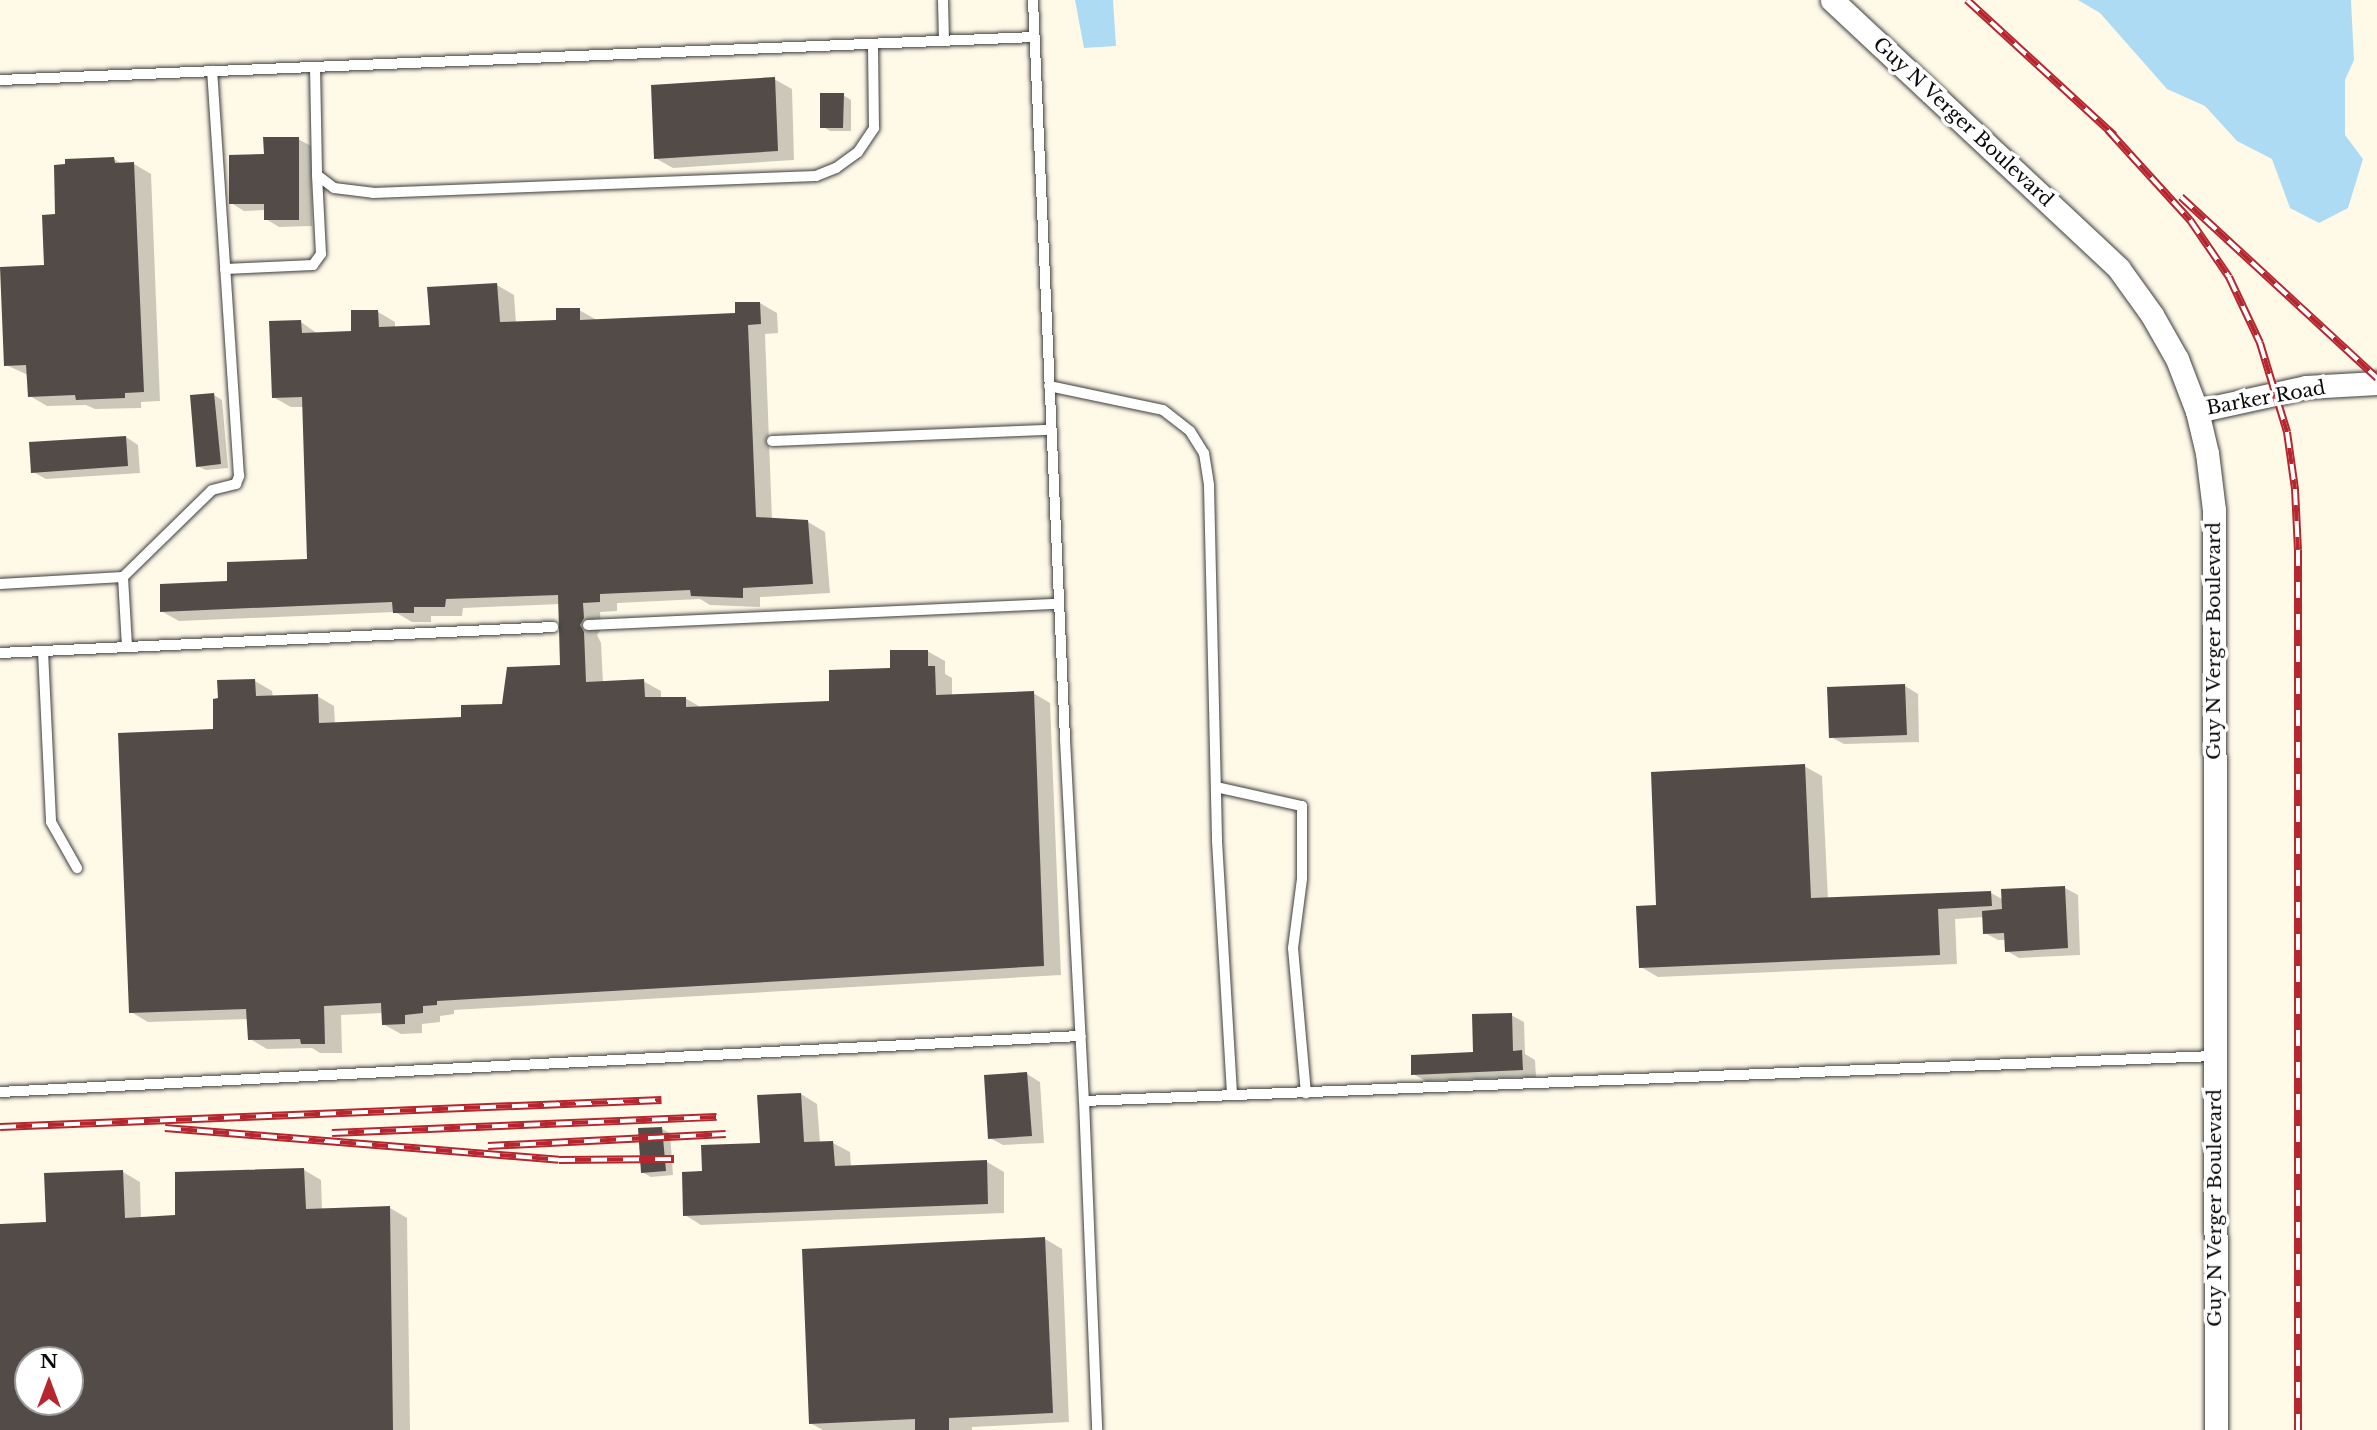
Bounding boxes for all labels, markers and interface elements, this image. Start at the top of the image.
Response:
street label: Guy N Verger Boulevard [1868,32,2058,212]
street label: Barker Road [2204,376,2328,420]
street label: Guy N Verger Boulevard [2203,521,2225,761]
street label: Guy N Verger Boulevard [2204,1088,2226,1328]
north arrow [14,1346,84,1416]
text: N [40,1350,58,1373]

